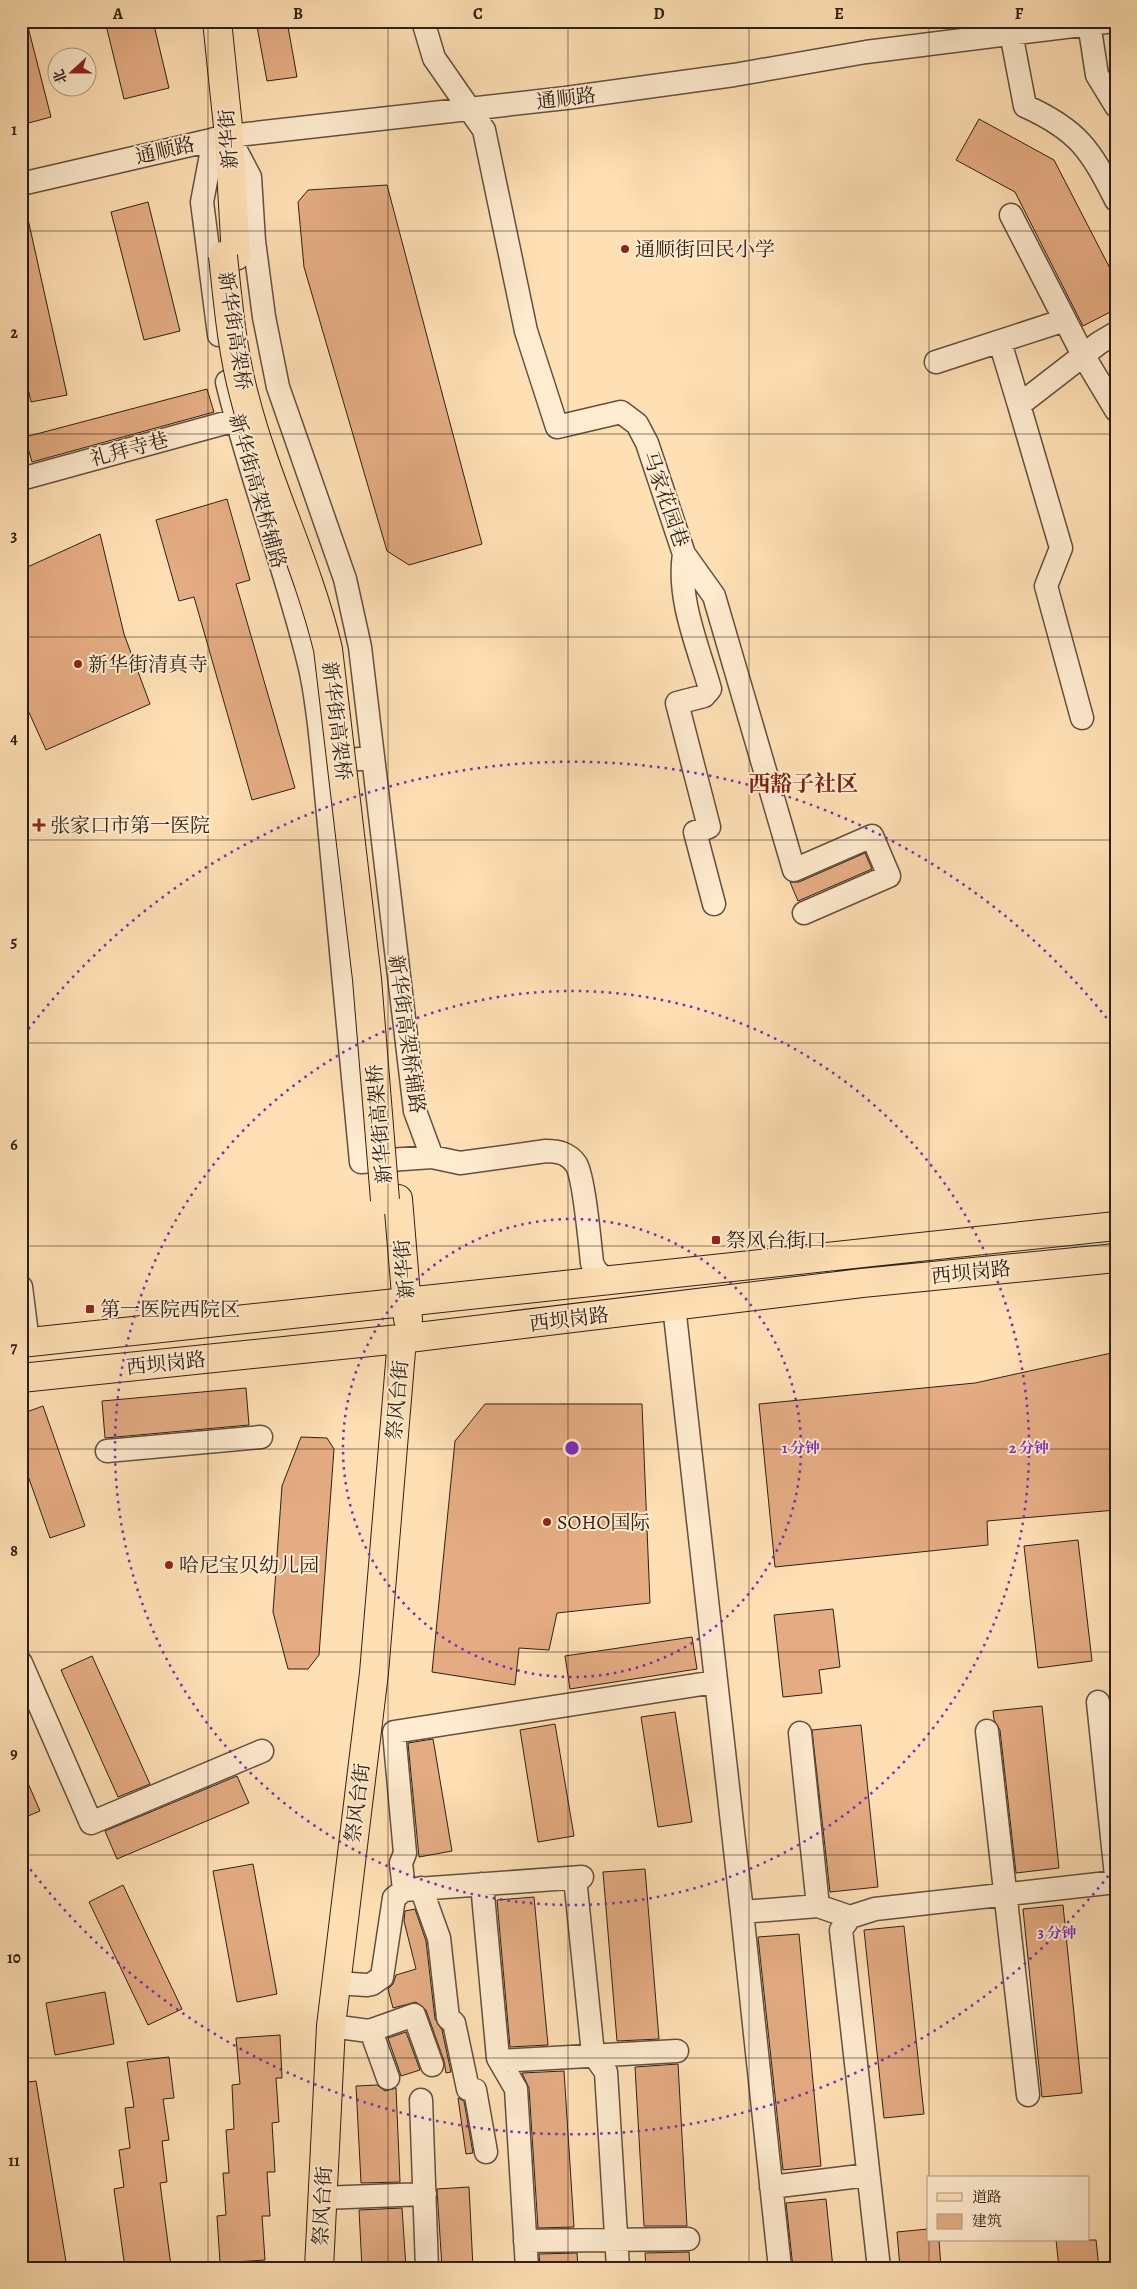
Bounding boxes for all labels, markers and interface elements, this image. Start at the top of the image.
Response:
text: A [112,3,124,25]
text: B [293,3,303,25]
text: C [473,3,483,25]
text: D [653,3,665,25]
text: E [834,3,844,25]
text: F [1015,3,1024,25]
north arrow [48,48,98,98]
text: 北 [49,67,72,86]
street label: 通顺路 [535,81,597,116]
street label: 新华街 [213,108,244,170]
text: 1 [11,119,17,141]
street label: 通顺路 [133,131,197,170]
place label: 通顺街回民小学 [635,236,775,263]
marker: 通顺街回民小学 [619,243,631,255]
street label: 新华街高架桥 [212,270,257,392]
text: 2 [10,322,18,344]
street label: 新华街高架桥辅路 [222,411,293,572]
street label: 礼拜寺巷 [87,426,171,473]
street label: 马家花园巷 [636,447,695,551]
text: 3 [11,525,18,547]
place label: 新华街清真寺 [88,651,208,678]
marker: 新华街清真寺 [72,658,84,670]
street label: 新华街高架桥 [316,660,357,782]
text: 4 [10,728,18,750]
district label: 西豁子社区 [748,769,858,799]
place label: 张家口市第一医院 [50,812,210,839]
marker: 张家口市第一医院 [32,818,46,832]
text: 5 [11,931,18,953]
street label: 新华街高架桥辅路 [382,953,431,1115]
street label: 新华街高架桥 [361,1063,398,1185]
text: 6 [10,1134,18,1156]
place label: 祭风台街口 [726,1227,826,1254]
marker: 祭风台街口 [710,1234,722,1246]
street label: 新华街 [388,1238,421,1300]
street label: 西坝岗路 [930,1255,1012,1290]
place label: 第一医院西院区 [100,1296,240,1323]
street label: 西坝岗路 [528,1301,610,1338]
marker: 第一医院西院区 [84,1303,96,1315]
text: 7 [11,1337,18,1359]
street label: 西坝岗路 [125,1346,207,1381]
street label: 祭风台街 [381,1359,414,1441]
text: 1 分钟 [782,1438,820,1458]
text: 2 分钟 [1009,1438,1049,1458]
centre of rings [563,1439,581,1457]
place label: SOHO国际 [557,1509,650,1536]
marker: SOHO国际 [541,1516,553,1528]
text: 8 [10,1540,18,1562]
place label: 哈尼宝贝幼儿园 [179,1552,319,1579]
marker: 哈尼宝贝幼儿园 [163,1559,175,1571]
text: 9 [10,1743,18,1765]
street label: 祭风台街 [339,1762,376,1844]
text: 3 分钟 [1037,1923,1077,1943]
text: 10 [7,1947,21,1969]
text: 11 [8,2150,20,2172]
street label: 祭风台街 [307,2165,338,2247]
legend [927,2176,1090,2242]
text: 道路 [972,2187,1002,2207]
text: 建筑 [972,2211,1002,2231]

